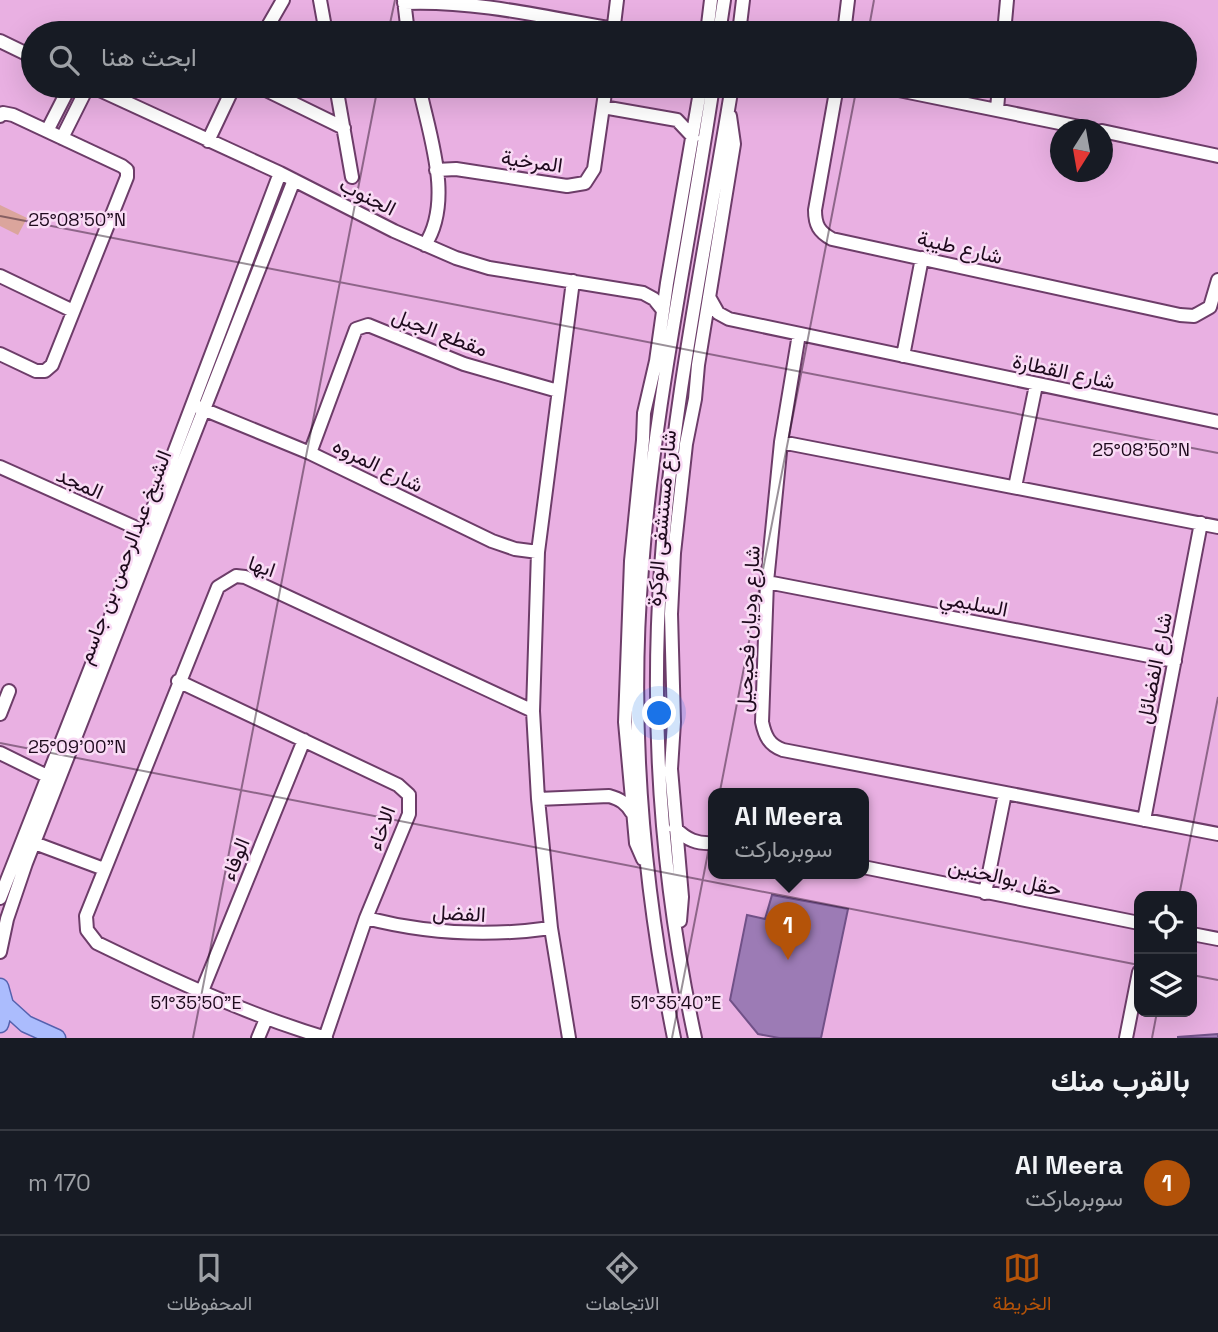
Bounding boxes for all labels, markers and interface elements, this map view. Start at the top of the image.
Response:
search box [21,21,1197,98]
text: ابحث هنا [101,40,197,74]
icon: search [45,41,83,79]
north arrow [1050,119,1113,182]
street label: المرخية [499,143,565,179]
street label: الجنوب [335,170,401,222]
text: 25°08'50"N [28,208,126,231]
street label: شارع طيبة [914,224,1005,271]
street label: مقطع الجبل [388,301,492,364]
street label: شارع القطارة [1010,347,1118,396]
street label: شارع مستشفى الوكرة [640,429,683,607]
street label: شارع المروه [328,431,428,499]
text: 25°08'50"N [1092,438,1190,461]
street label: الشيخ عبدالرحمن بن جاسم [71,446,178,668]
street label: المجد [52,461,108,505]
street label: شارع وديان فحيحيل [730,545,767,713]
street label: ابها [245,549,279,583]
street label: السليمي [937,583,1010,627]
street label: شارع الفضائل [1130,610,1179,726]
your location [642,696,676,730]
text: 25°09'00"N [28,735,126,758]
popup [708,788,869,879]
text: Al Meera [735,799,842,833]
street label: الاخاء [361,802,401,854]
street label: الوفاء [214,834,256,884]
text: سوبرماركت [735,834,832,864]
street label: حقل بوالحنين [946,852,1064,902]
map controls [1134,891,1197,1017]
button: locate [1134,891,1197,954]
street label: الفضل [432,898,486,928]
pin: 1 [765,902,811,960]
button: layers [1134,954,1197,1017]
text: 51°35'50"E [150,991,242,1014]
text: 51°35'40"E [631,991,721,1014]
text: بالقرب منك [1051,1061,1190,1100]
text: Al Meera [1015,1148,1123,1182]
text: 170 m [28,1168,91,1198]
text: 1 [1162,1168,1172,1198]
text: سوبرماركت [1025,1183,1123,1213]
tab: المحفوظات [167,1249,252,1320]
tab: الاتجاهات [586,1249,659,1320]
tab: الخريطة [993,1249,1051,1320]

